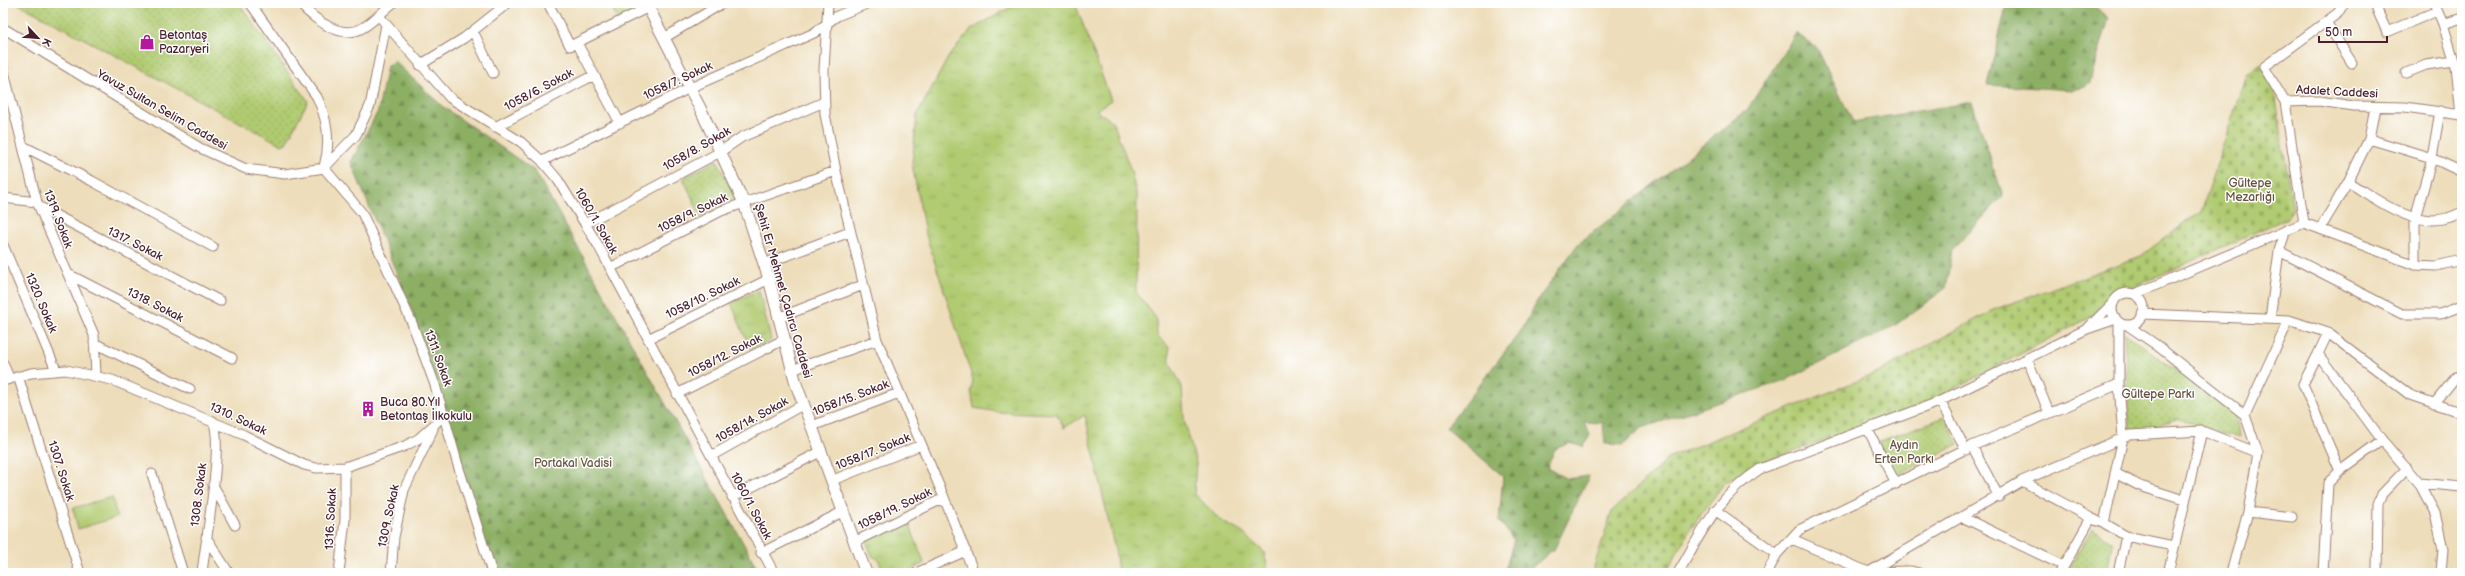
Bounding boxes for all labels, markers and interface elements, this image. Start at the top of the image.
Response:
north arrow [18,18,58,58]
scale bar [2319,18,2387,44]
text: 50 m [2325,25,2352,40]
place label: Betontaş Pazaryeri [159,28,209,57]
shop icon: Betontaş Pazaryeri [138,33,156,51]
text: K [39,36,54,49]
street label: 1058/7. Sokak [641,58,715,104]
street label: 1058/6. Sokak [502,65,576,114]
street label: Yavuz Sultan Selim Caddesi [93,66,230,154]
street label: Adalet Caddesi [2295,82,2379,102]
street label: 1058/8. Sokak [660,124,734,174]
park label: Gültepe Mezarlığı [2225,176,2275,205]
street label: 1060/1. Sokak [571,185,621,257]
street label: 1319. Sokak [40,188,76,250]
street label: 1058/9. Sokak [656,190,730,236]
street label: Şehit Er Mehmet Çadırcı Caddesi [751,202,815,380]
street label: 1317. Sokak [105,224,165,264]
street label: 1320. Sokak [22,271,60,335]
street label: 1058/10. Sokak [664,274,743,322]
street label: 1318. Sokak [124,284,186,326]
street label: 1311. Sokak [421,328,455,388]
street label: 1058/12. Sokak [686,331,764,381]
street label: 1058/15. Sokak [811,377,891,419]
park label: Gültepe Parkı [2121,387,2195,402]
street label: 1058/14. Sokak [713,394,791,446]
place label: Buca 80.Yıl Betontaş İlkokulu [380,395,472,424]
street label: 1310. Sokak [207,399,269,439]
building icon: Buca 80.Yıl Betontaş İlkokulu [359,400,377,418]
street label: 1058/17. Sokak [833,430,913,474]
park label: Aydın Erten Parkı [1874,438,1934,467]
street label: 1307. Sokak [44,439,78,503]
park label: Portakal Vadisi [534,456,612,471]
street label: 1308. Sokak [188,462,210,528]
street label: 1060/1. Sokak [727,470,775,542]
street label: 1309. Sokak [375,483,403,549]
street label: 1058/19. Sokak [856,485,934,533]
street label: 1316. Sokak [322,488,340,550]

